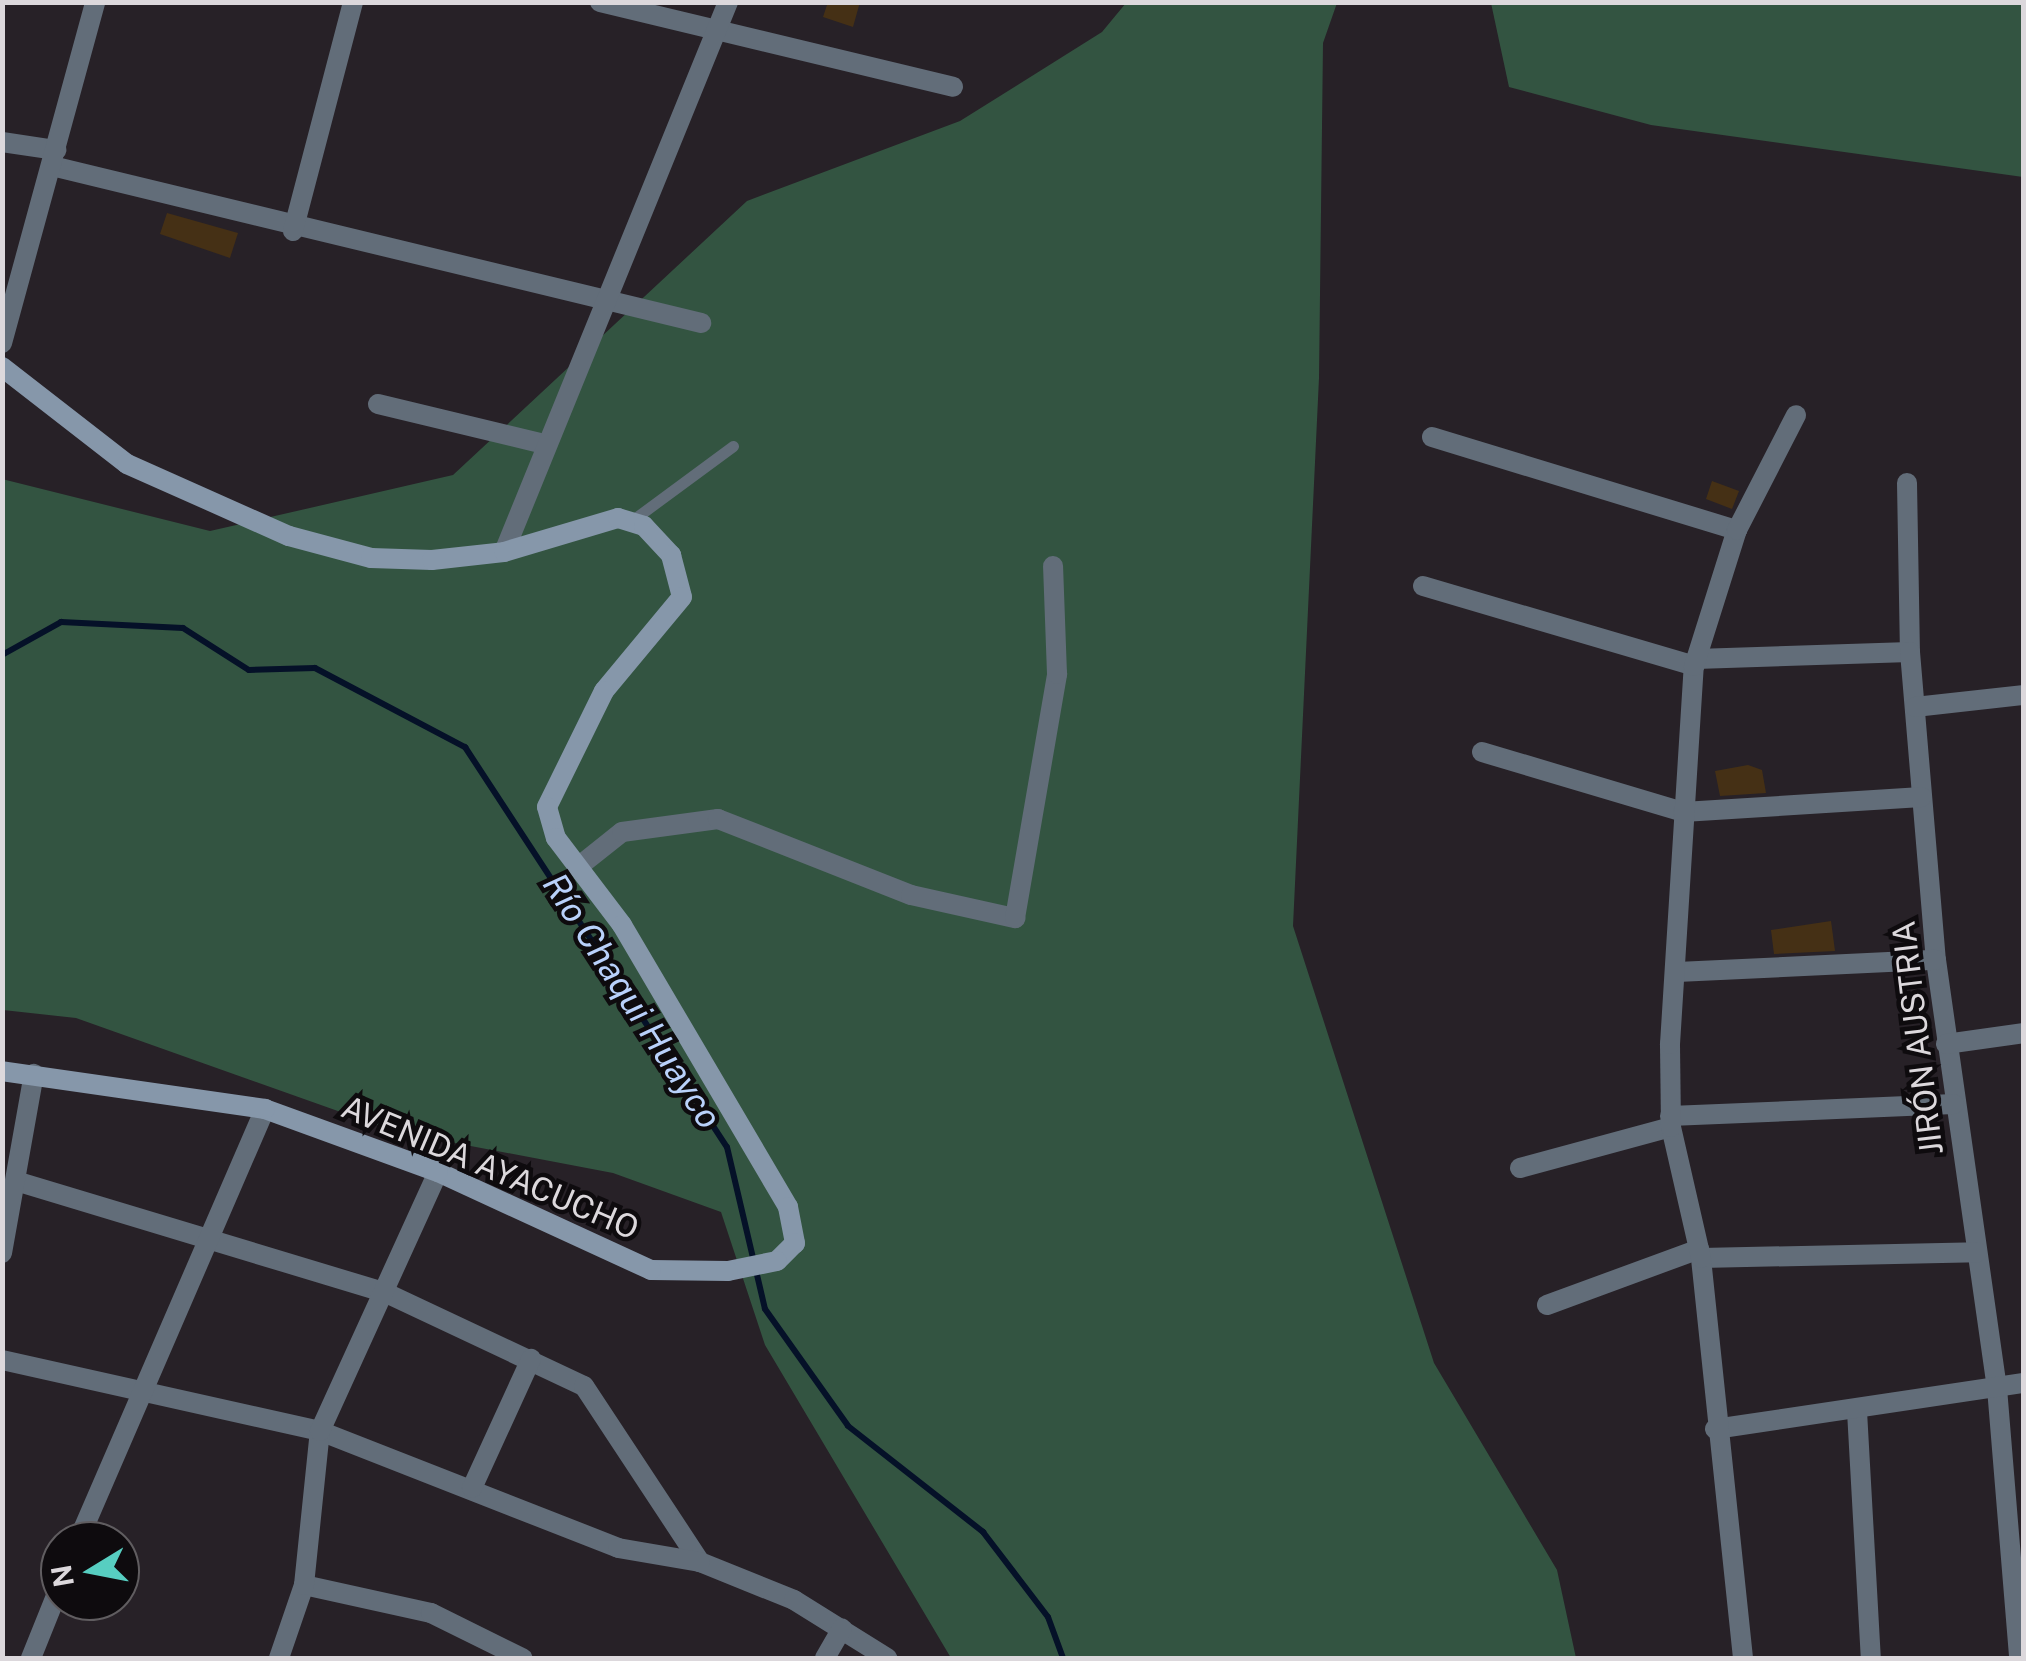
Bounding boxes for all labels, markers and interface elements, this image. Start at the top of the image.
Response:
water label: Río Chaqui Huayco [534,866,730,1136]
street label: JIRÓN AUSTRIA [1885,919,1951,1157]
street label: AVENIDA AYACUCHO [336,1088,644,1248]
north arrow [40,1521,140,1621]
text: N [44,1562,80,1590]

